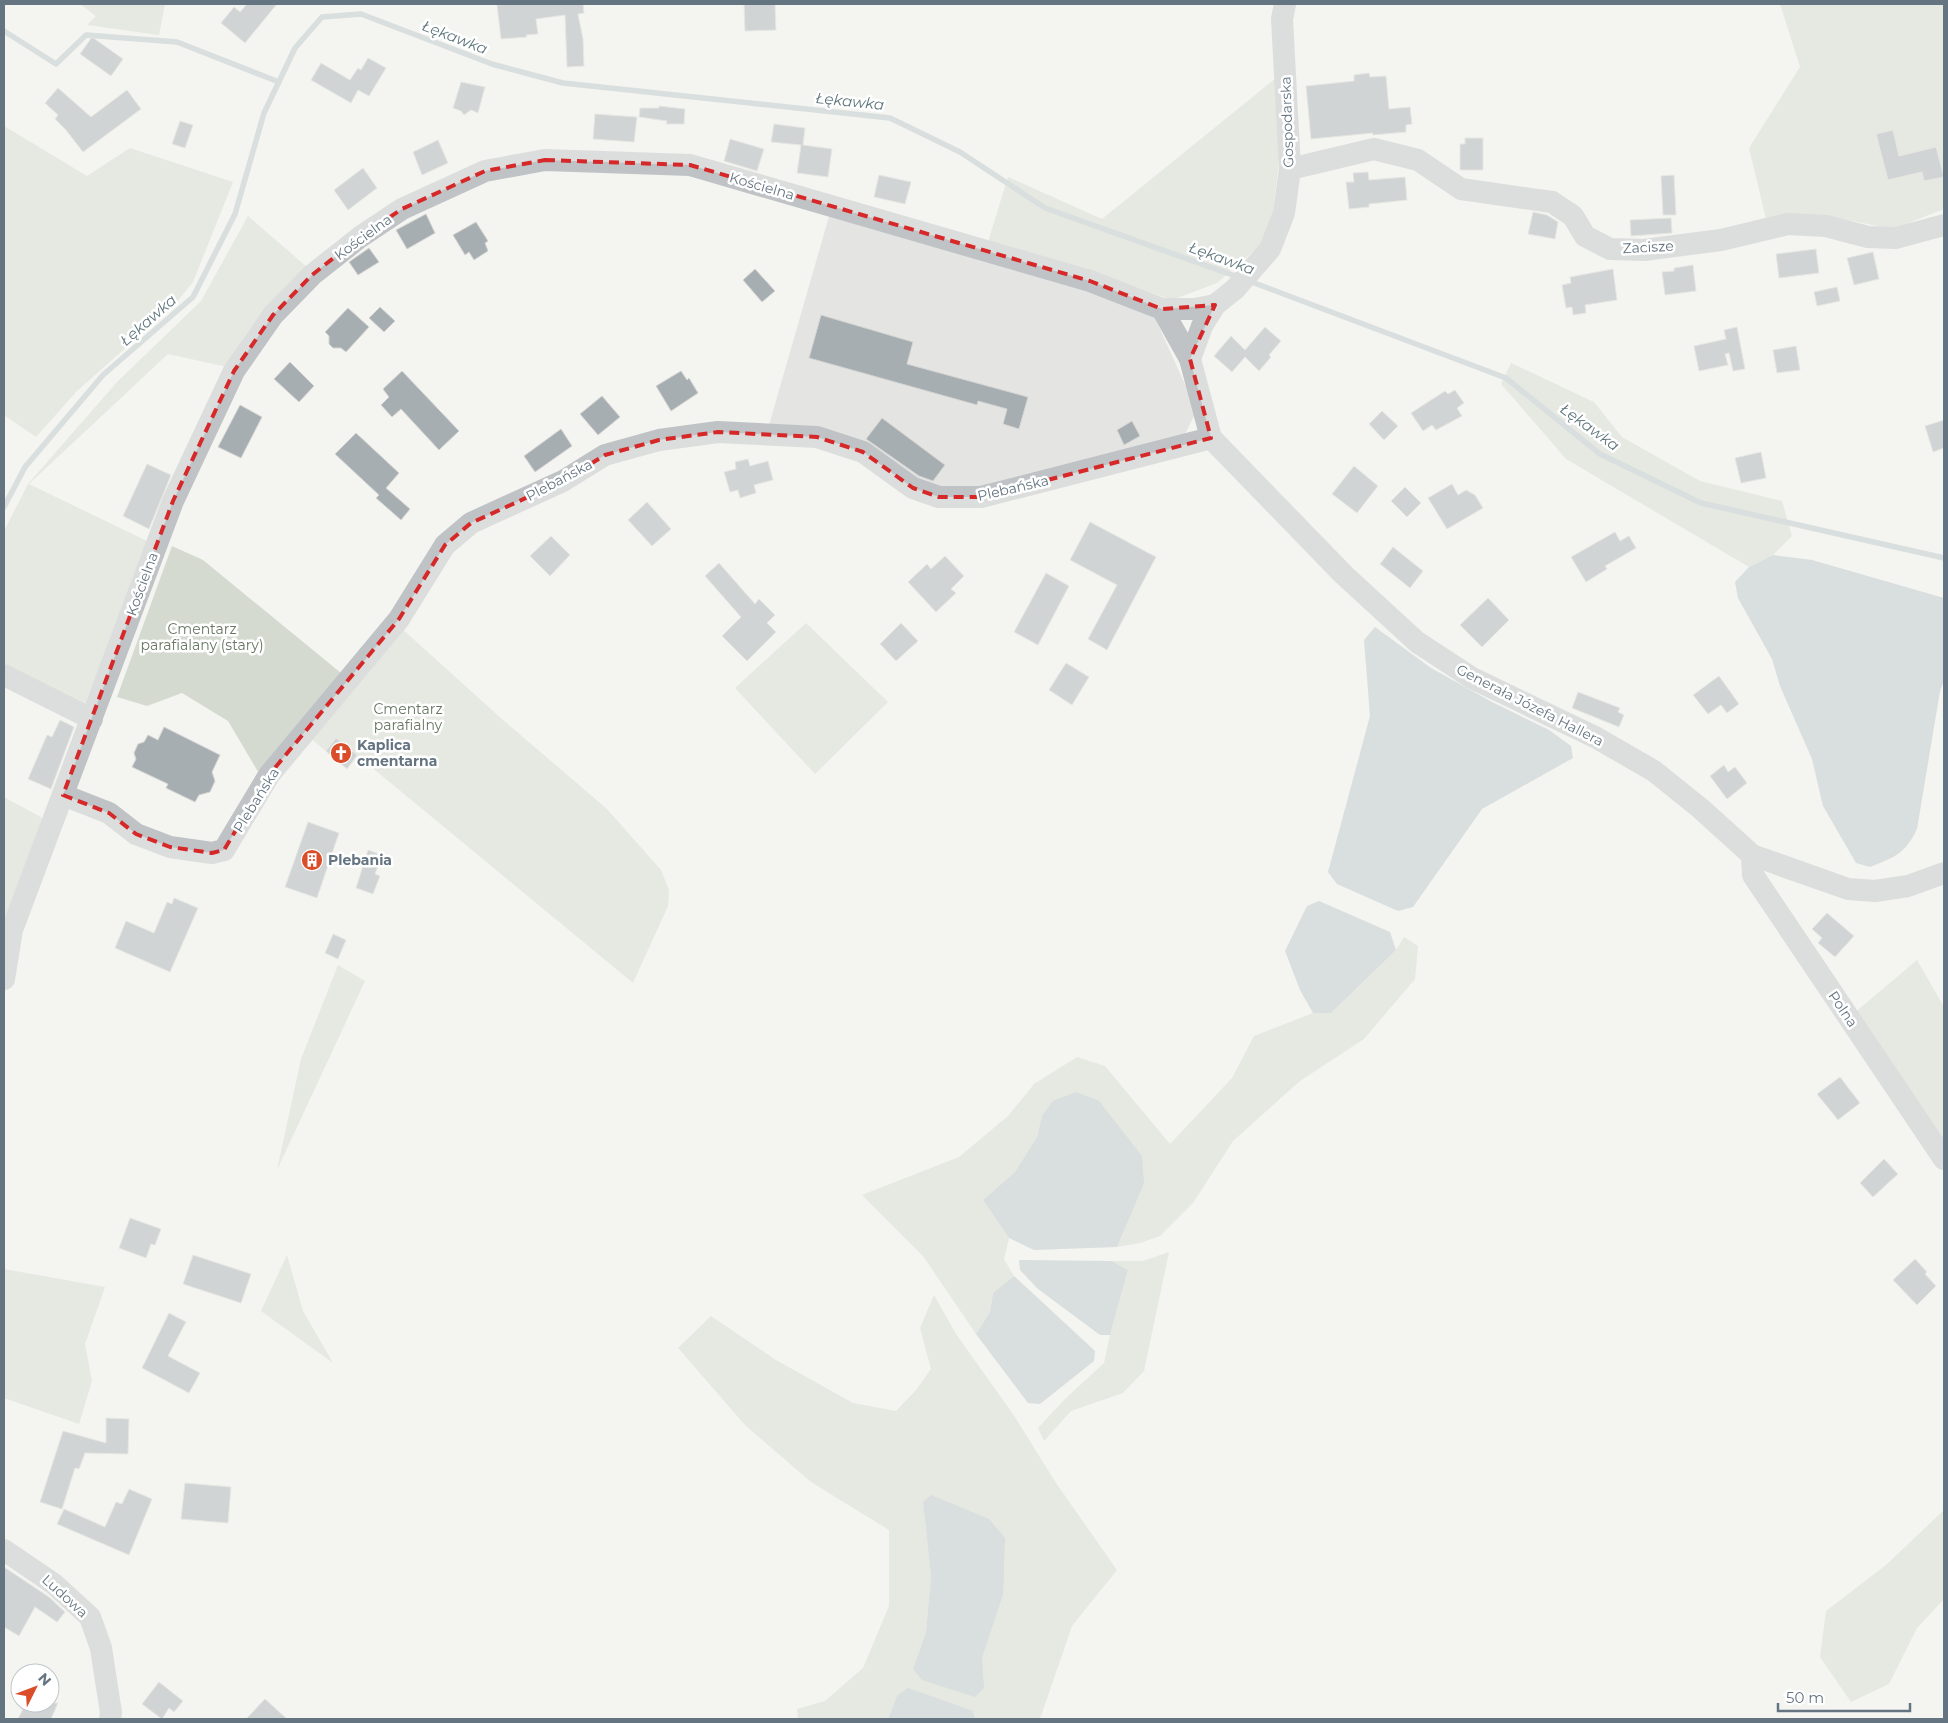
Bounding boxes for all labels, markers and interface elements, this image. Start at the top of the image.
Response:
water label: Łękawka [420,16,490,58]
street label: Gospodarska [1276,76,1298,168]
water label: Łękawka [815,88,885,114]
street label: Kościelna [727,168,797,204]
street label: Kościelna [331,210,395,264]
water label: Łękawka [1187,237,1257,279]
street label: Zacisze [1622,237,1674,257]
water label: Łękawka [116,290,180,350]
water label: Łękawka [1557,399,1623,455]
street label: Plebańska [523,455,595,505]
street label: Plebańska [976,471,1050,505]
street label: Kościelna [122,550,162,618]
park label: Cmentarz parafialany (stary) [140,620,264,654]
street label: Generała Józefa Hallera [1453,660,1607,750]
park label: Cmentarz parafialny [373,700,443,734]
place label: Kaplica cmentarna [357,736,437,770]
church icon: Kaplica cmentarna [329,741,353,765]
street label: Plebańska [229,764,283,836]
building icon: Plebania [300,848,324,872]
place label: Plebania [328,851,392,869]
street label: Polna [1824,987,1862,1031]
street label: Ludowa [38,1571,92,1621]
north arrow [10,1663,60,1713]
text: N [34,1669,55,1690]
scale bar [1778,1680,1910,1712]
text: 50 m [1786,1688,1824,1707]

